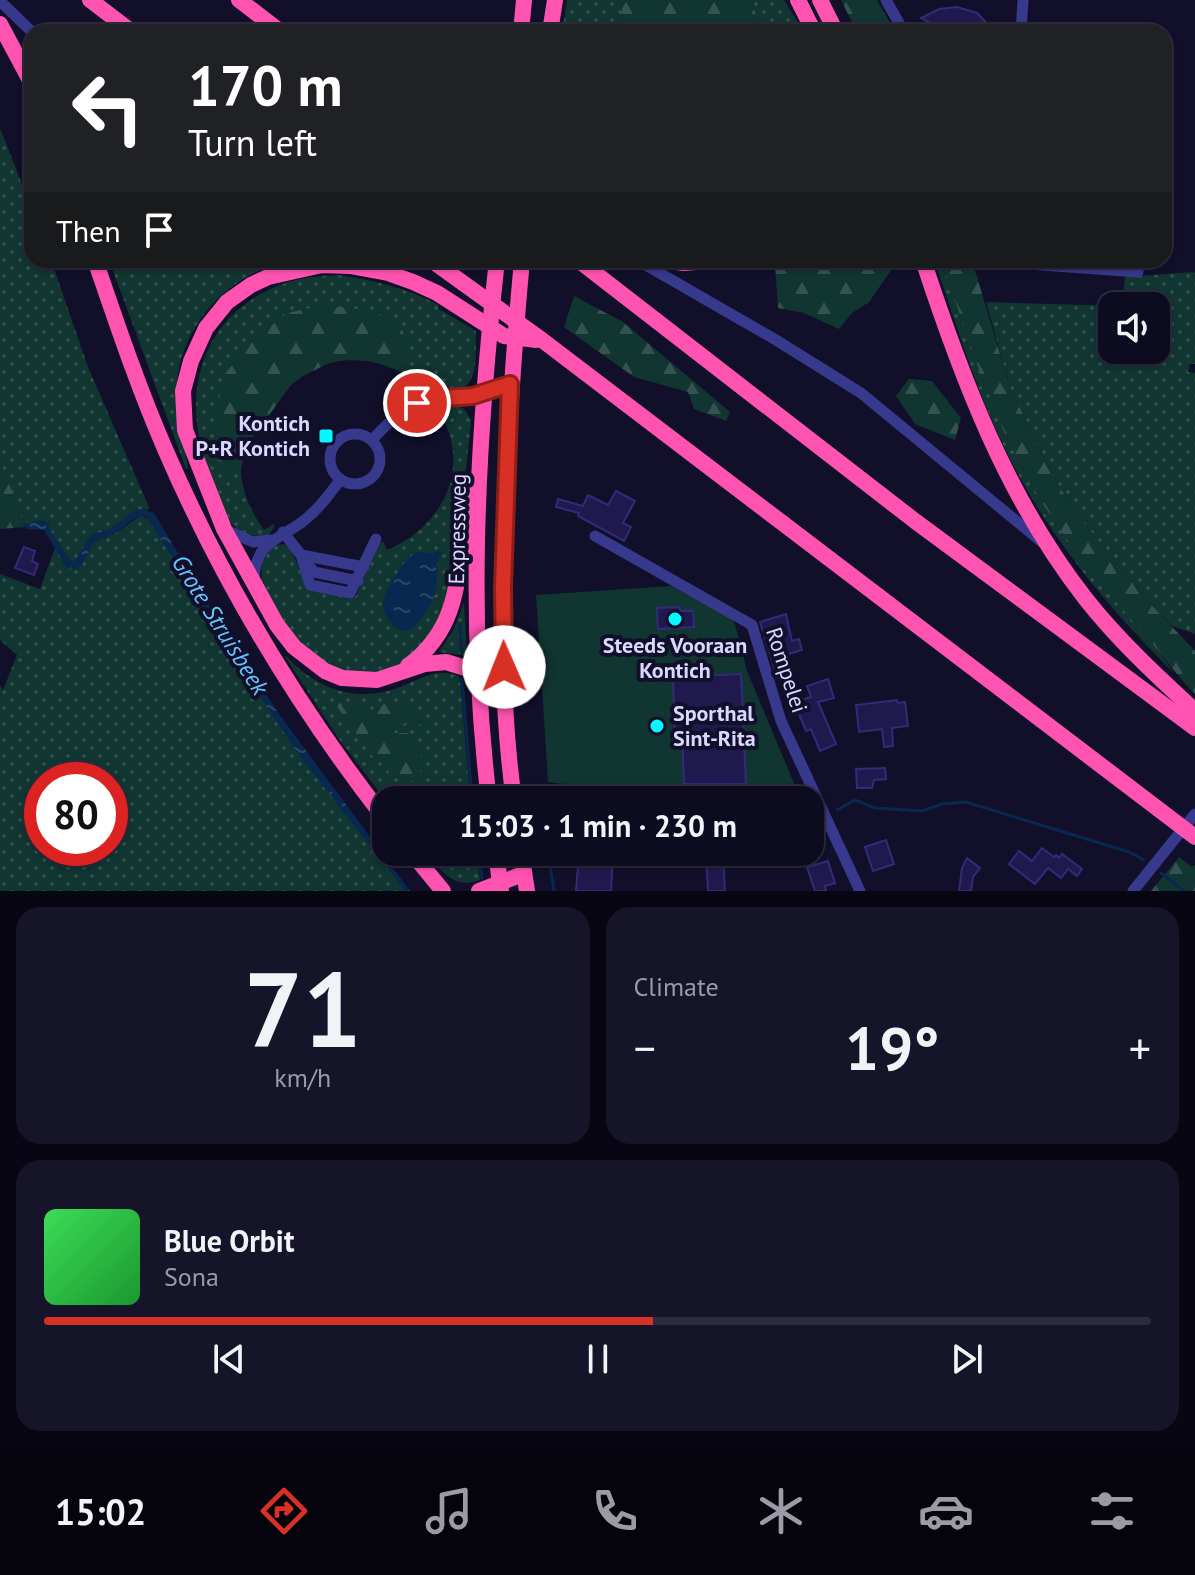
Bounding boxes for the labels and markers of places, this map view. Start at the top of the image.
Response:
pin [383,369,451,437]
place label: Kontich P+R Kontich [196,409,310,462]
marker: Kontich P+R Kontich [317,427,335,445]
marker: Steeds Vooraan Kontich [666,610,684,628]
place label: Steeds Vooraan Kontich [603,631,747,684]
place label: Sporthal Sint-Rita [673,699,756,752]
marker: Sporthal Sint-Rita [648,717,666,735]

